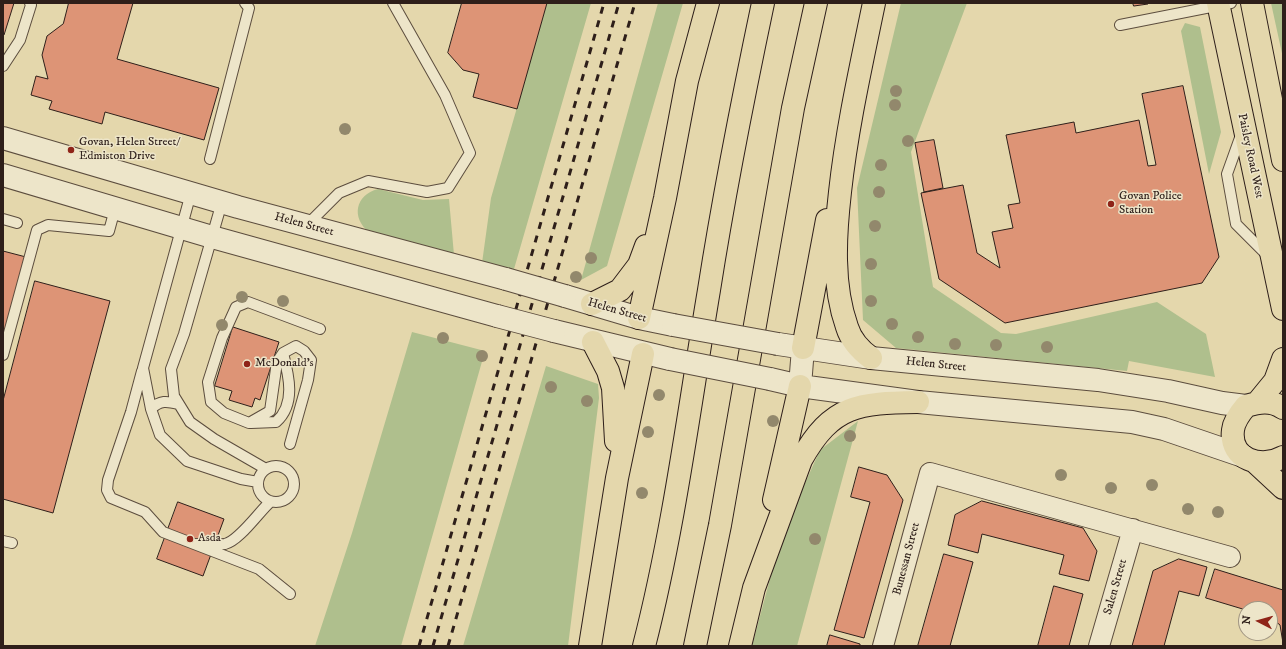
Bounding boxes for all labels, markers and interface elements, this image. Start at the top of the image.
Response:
street label: Paisley Road West [1234,112,1266,200]
place label: Govan, Helen Street/ Edmiston Drive [79,136,180,164]
marker: Govan, Helen Street/ Edmiston Drive [66,145,76,155]
place label: Govan Police Station [1119,190,1182,218]
marker: Govan Police Station [1106,199,1116,209]
street label: Helen Street [273,210,335,240]
street label: Helen Street [586,296,648,326]
street label: Helen Street [905,355,967,375]
place label: McDonald's [255,357,314,371]
marker: McDonald's [242,359,252,369]
street label: Bunessan Street [890,521,924,597]
place label: Asda [198,532,221,546]
marker: Asda [185,534,195,544]
street label: Salen Street [1101,558,1131,616]
north arrow [1238,601,1278,641]
text: N [1240,615,1254,625]

